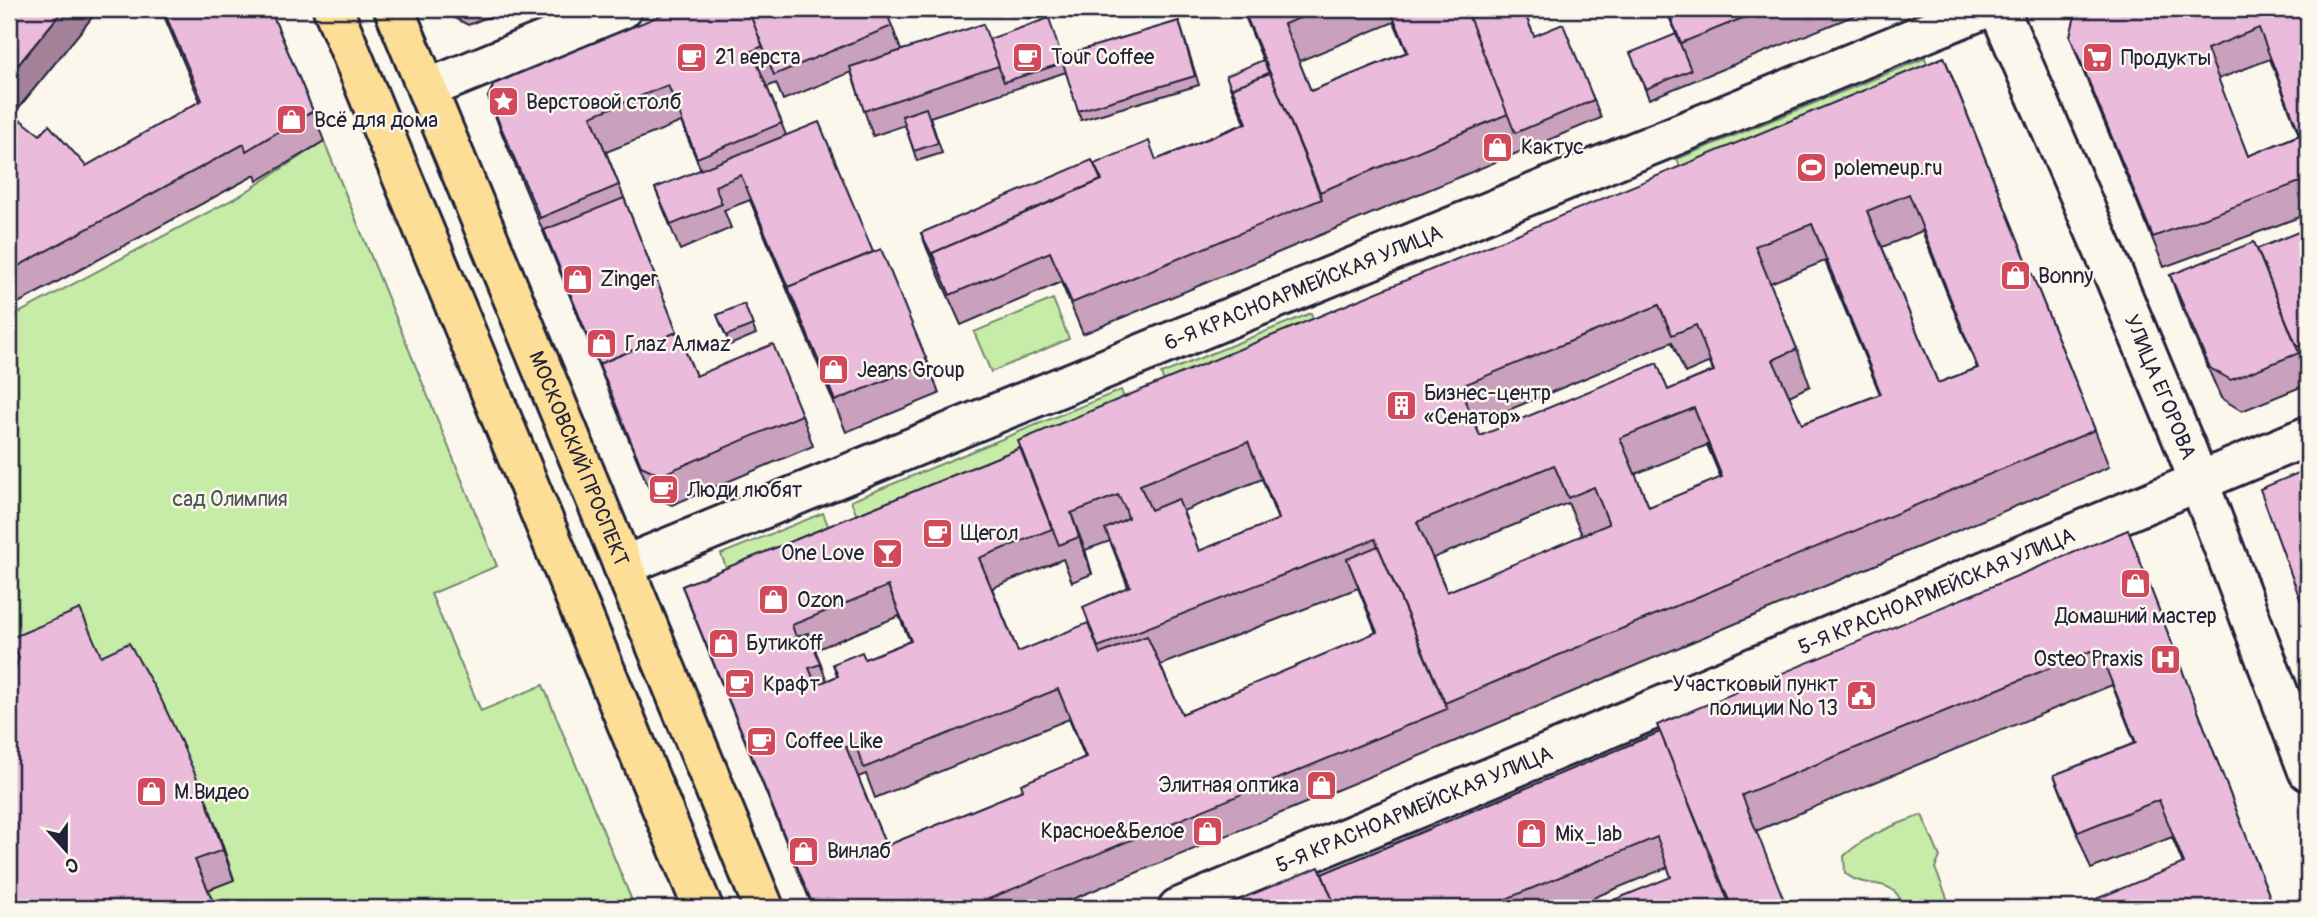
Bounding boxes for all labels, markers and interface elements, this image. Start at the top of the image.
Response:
cafe icon: 21 верста [675,40,709,74]
cafe icon: Tour Coffee [1011,40,1045,74]
supermarket icon: Продукты [2081,41,2115,75]
place label: 21 верста [715,44,801,71]
place label: Tour Coffee [1051,44,1155,71]
place label: Продукты [2121,45,2211,72]
place icon: Верстовой столб [486,85,520,119]
place label: Верстовой столб [526,89,682,116]
shop icon: Всё для дома [274,103,308,137]
place label: Всё для дома [314,107,438,134]
shop icon: Кактус [1481,130,1515,164]
place label: Кактус [1521,134,1584,161]
sports icon: polemeup.ru [1794,151,1828,185]
place label: polemeup.ru [1834,155,1942,182]
street label: 6-Я КРАСНОАРМЕЙСКАЯ УЛИЦА [1160,219,1446,357]
shop icon: Bonny [1998,259,2032,293]
shop icon: Zinger [560,262,594,296]
place label: Bonny [2038,263,2093,290]
place label: Zinger [600,266,659,293]
street label: УЛИЦА ЕГОРОВА [2118,310,2203,463]
shop icon: Глаz Алмаz [585,327,619,361]
place label: Глаz Алмаz [625,331,731,358]
street label: МОСКОВСКИЙ ПРОСПЕКТ [523,347,635,570]
shop icon: Jeans Group [817,353,851,387]
place label: Jeans Group [857,357,965,384]
place label: Бизнес-центр «Сенатор» [1424,380,1551,431]
building icon: Бизнес-центр «Сенатор» [1384,388,1418,422]
cafe icon: Люди любят [647,473,681,507]
place label: Люди любят [686,477,803,504]
park label: сад Олимпия [172,486,288,513]
cafe icon: Щегол [920,516,954,550]
place label: Щегол [960,520,1019,547]
street label: 5-Я КРАСНОАРМЕЙСКАЯ УЛИЦА [1794,521,2079,661]
bar icon: One Love [870,536,904,570]
place label: One Love [781,540,865,567]
shop icon: Домашний мастер [2119,567,2153,601]
shop icon: Ozon [757,583,791,617]
place label: Ozon [797,587,844,614]
place label: Домашний мастер [2054,603,2217,630]
shop icon: Бутикоff [706,626,740,660]
place label: Бутикоff [746,630,824,657]
hospital icon: Osteo Praxis [2149,642,2183,676]
place label: Osteo Praxis [2034,646,2144,673]
cafe icon: Крафт [723,667,757,701]
place label: Крафт [763,671,821,698]
place label: Участковый пункт полиции № 13 [1672,671,1838,722]
public building icon: Участковый пункт полиции № 13 [1844,679,1878,713]
cafe icon: Coffee Like [745,724,779,758]
place label: Coffee Like [785,728,884,755]
street label: 5-Я КРАСНОАРМЕЙСКАЯ УЛИЦА [1272,740,1557,879]
shop icon: Элитная оптика [1305,768,1339,802]
place label: Элитная оптика [1158,772,1299,799]
shop icon: М.Видео [134,775,168,809]
place label: М.Видео [174,779,249,806]
shop icon: Красное&Белое [1190,814,1224,848]
north arrow [32,816,102,886]
shop icon: Mix_lab [1515,817,1549,851]
place label: Красное&Белое [1041,818,1185,845]
place label: Mix_lab [1555,821,1622,848]
shop icon: Винлаб [787,834,821,868]
place label: Винлаб [827,838,891,865]
text: С [62,852,82,878]

